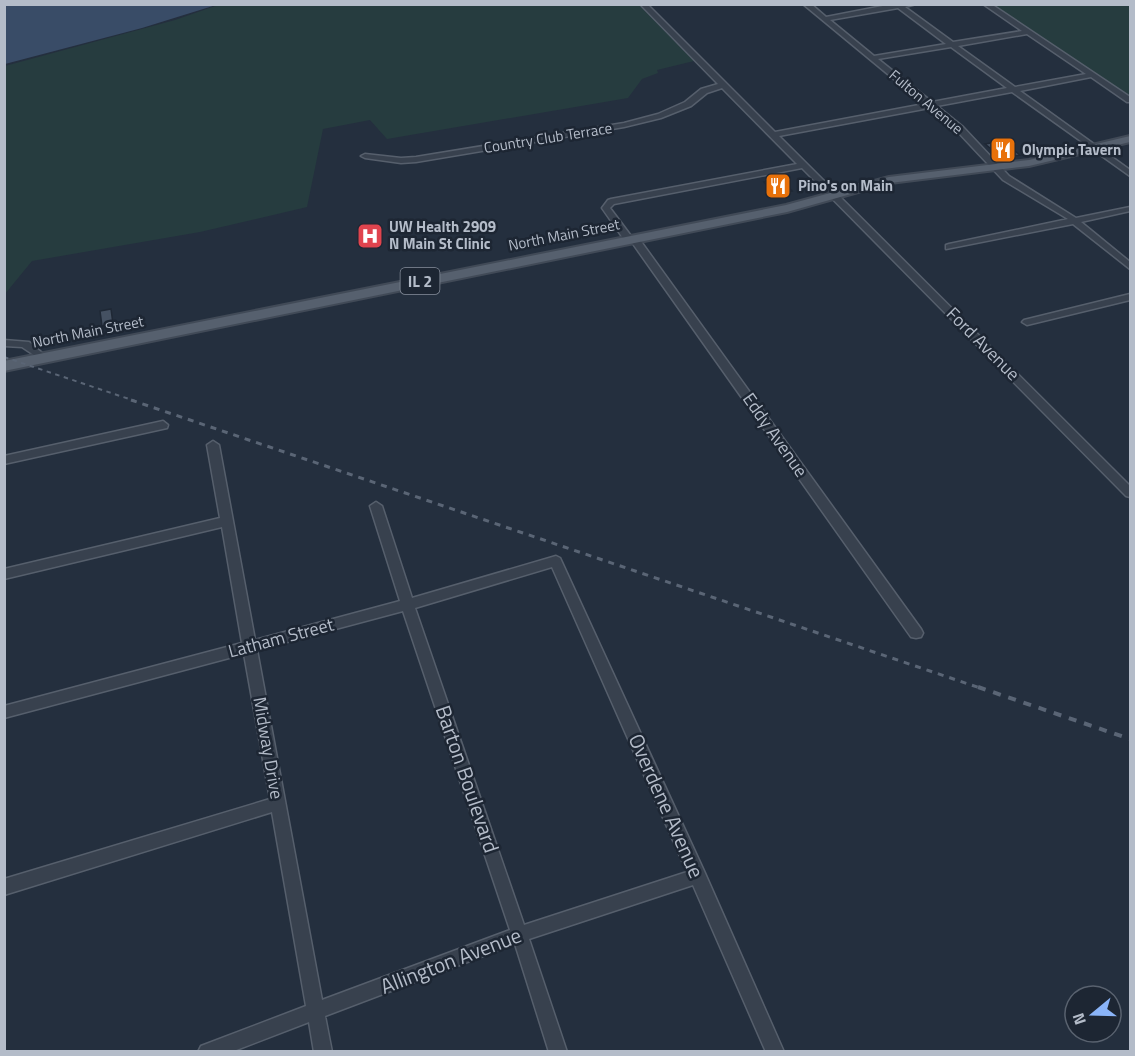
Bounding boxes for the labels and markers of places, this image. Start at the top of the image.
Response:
restaurant icon: Olympic Tavern [988,135,1018,165]
place label: Olympic Tavern [1022,138,1121,161]
restaurant icon: Pino's on Main [763,171,793,201]
place label: Pino's on Main [798,174,893,197]
place label: UW Health 2909 N Main St Clinic [389,215,496,255]
hospital icon: UW Health 2909 N Main St Clinic [355,221,385,251]

